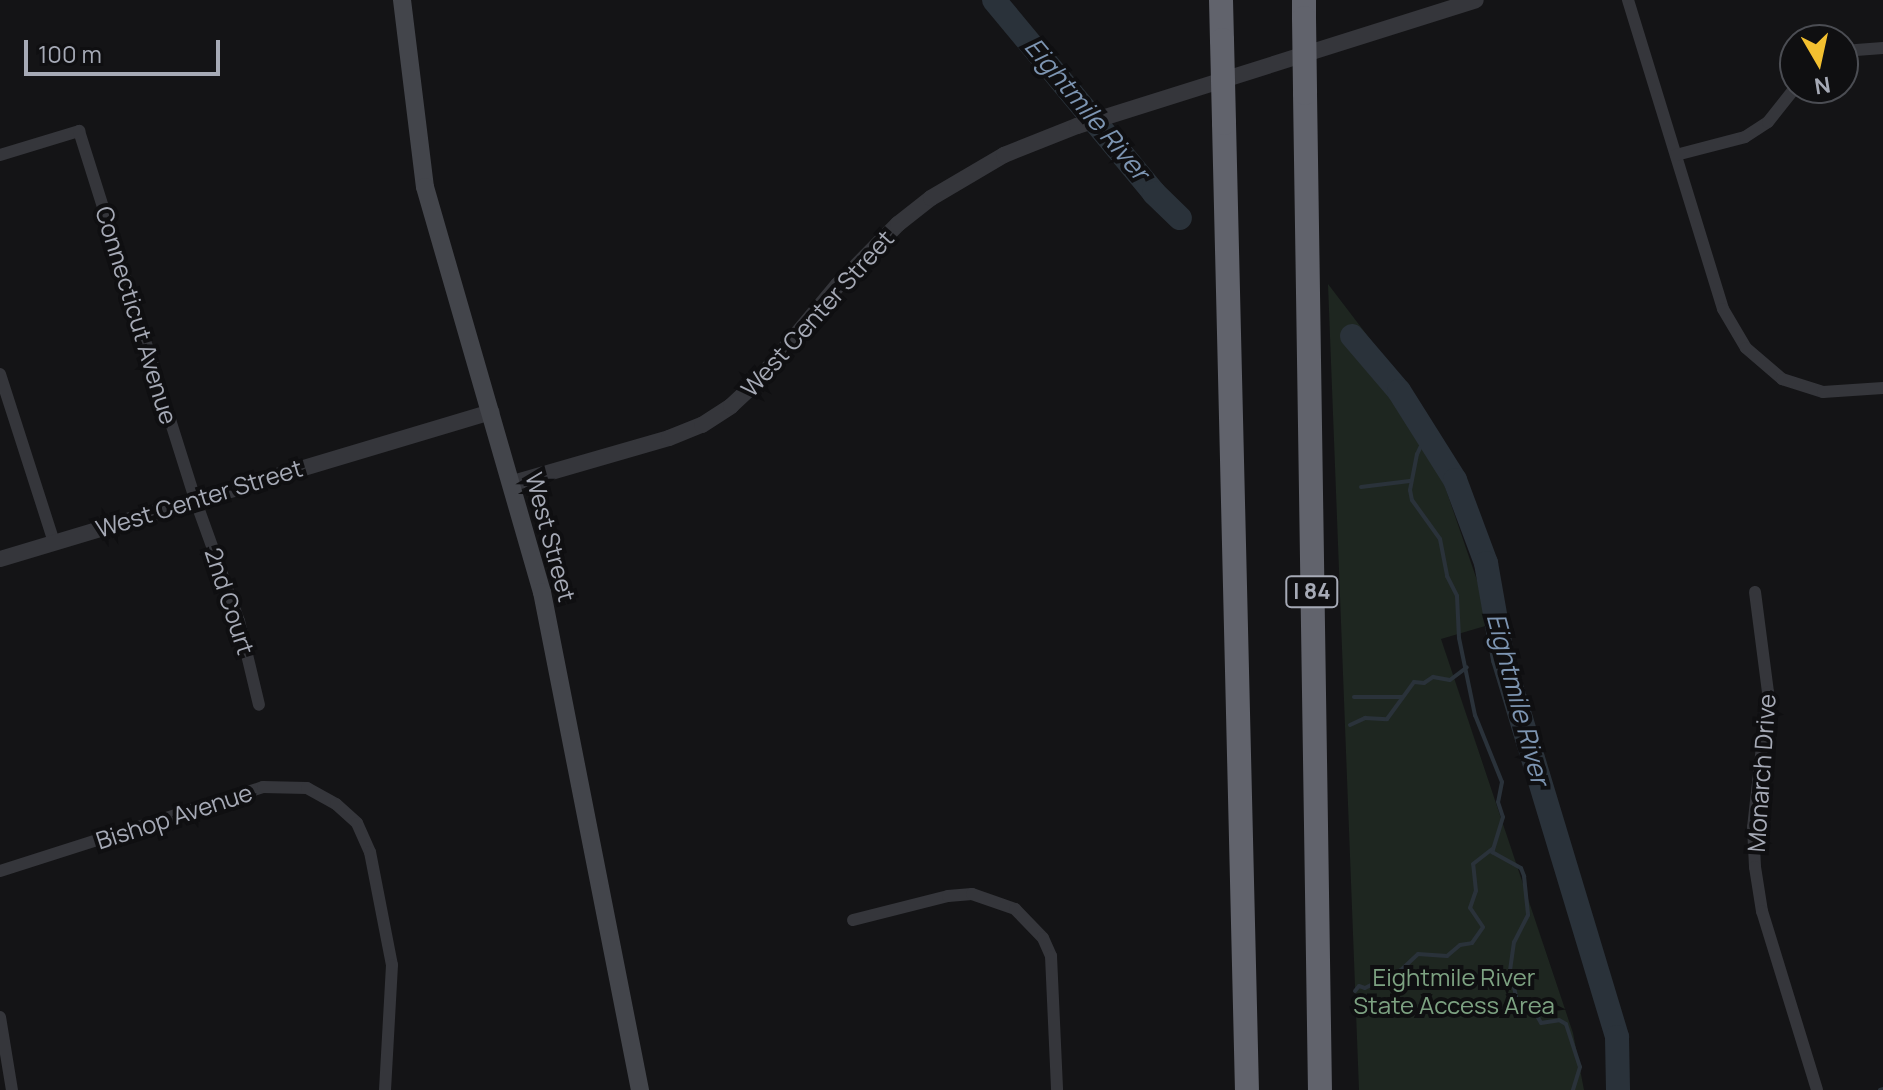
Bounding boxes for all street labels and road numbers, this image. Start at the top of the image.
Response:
street label: Connecticut Avenue [90,203,184,427]
street label: West Center Street [735,224,899,402]
street label: West Center Street [92,453,306,543]
street label: West Street [520,469,582,605]
street label: 2nd Court [199,544,261,658]
road number: I 84 [1284,574,1340,610]
street label: Monarch Drive [1741,693,1781,853]
street label: Bishop Avenue [92,777,256,855]

